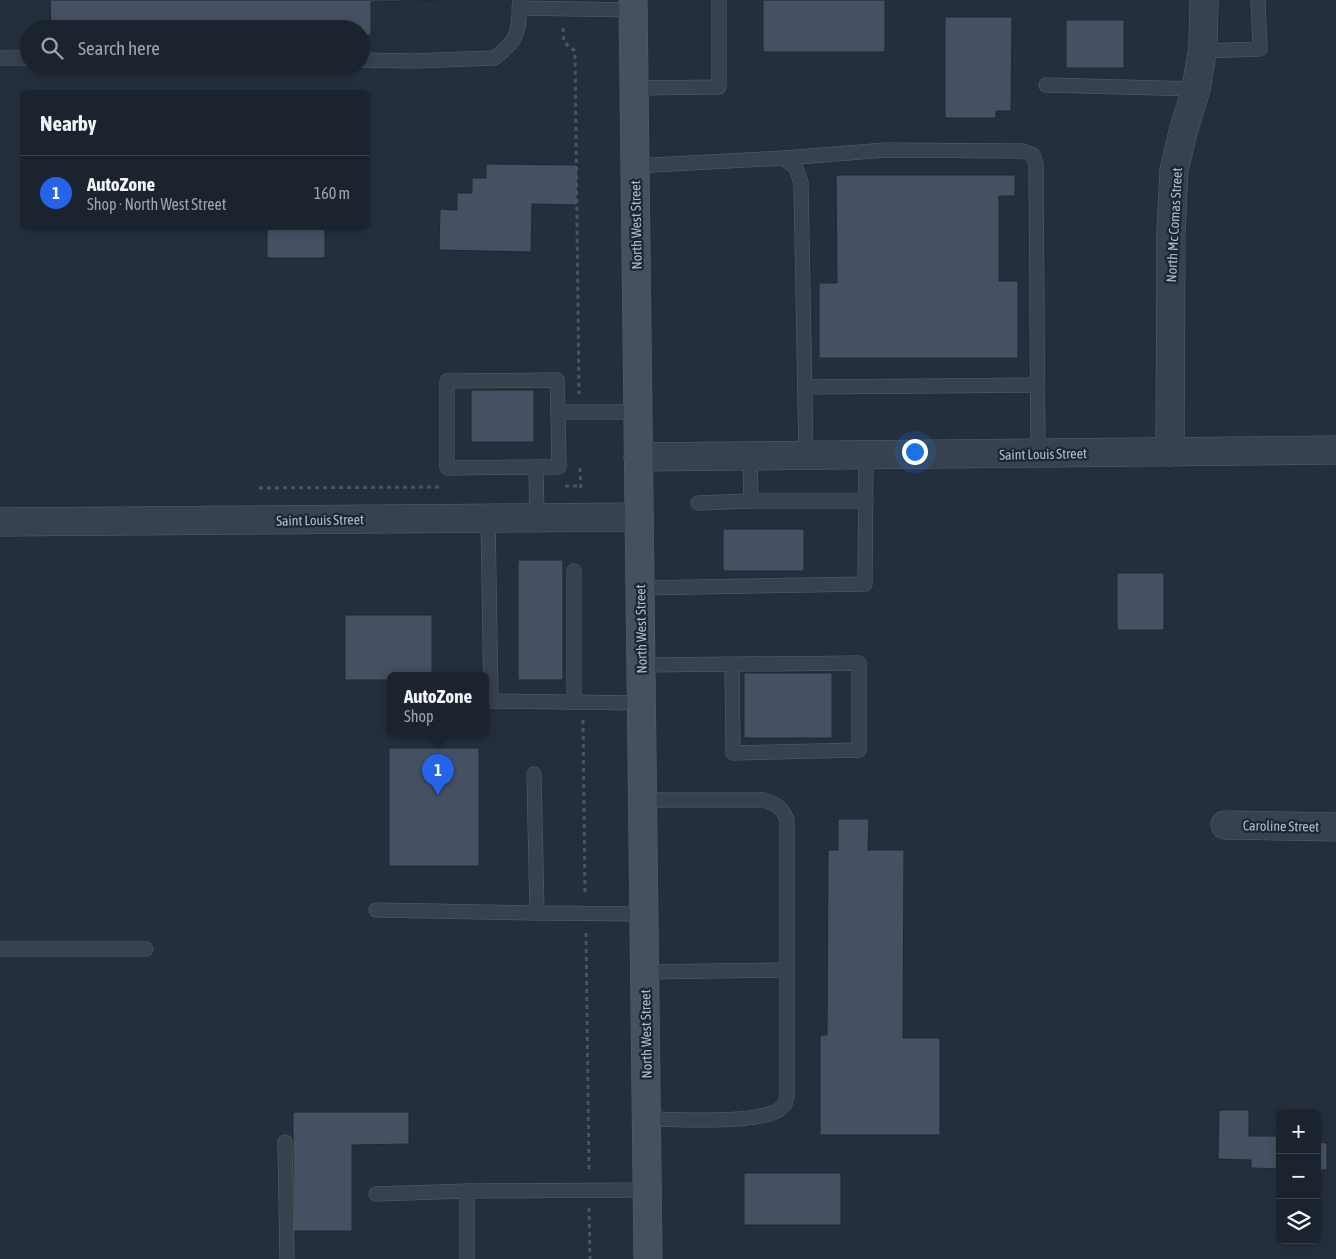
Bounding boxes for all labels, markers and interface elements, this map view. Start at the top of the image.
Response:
search box [20,20,370,75]
icon: search [38,34,66,62]
text: Search here [78,37,160,59]
text: Nearby [40,111,96,135]
street label: North Mc Comas Street [1163,167,1185,283]
text: AutoZone [87,173,155,195]
street label: North West Street [627,180,645,270]
text: 1 [52,184,60,202]
text: 160 m [314,184,350,202]
text: Shop · North West Street [87,195,226,213]
your location [902,439,928,465]
street label: Saint Louis Street [999,445,1087,463]
street label: Saint Louis Street [276,511,364,529]
street label: North West Street [632,584,650,674]
popup [387,672,489,737]
text: AutoZone [404,685,472,707]
text: Shop [404,707,434,725]
pin: 1 [422,754,454,795]
street label: Caroline Street [1243,817,1319,835]
street label: North West Street [637,989,655,1079]
map controls [1276,1109,1321,1244]
button: + [1276,1109,1321,1154]
button: − [1276,1154,1321,1199]
button: layers [1276,1199,1321,1244]

